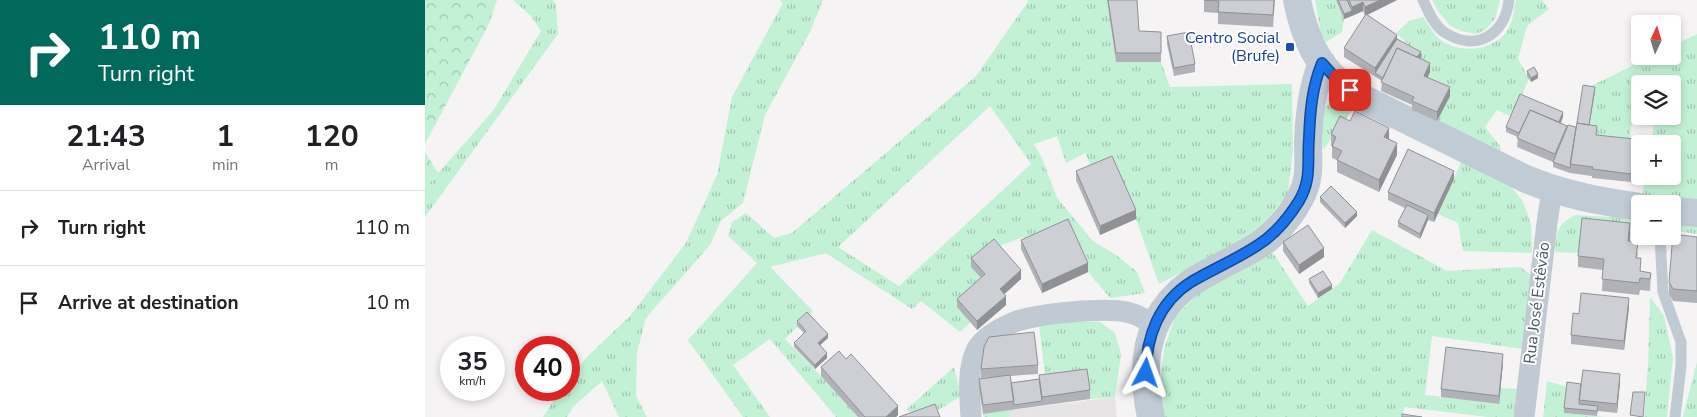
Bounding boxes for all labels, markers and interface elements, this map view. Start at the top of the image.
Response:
text: 110 m [98,14,201,61]
north arrow [1631,15,1681,65]
map controls [1631,15,1681,245]
icon: right [15,20,80,85]
place label: Centro Social (Brufe) [1185,27,1280,67]
marker: Centro Social (Brufe) [1284,41,1296,53]
text: Turn right [98,59,194,89]
pin [1329,69,1371,111]
button: layers [1631,75,1681,125]
icon: arrive [1336,76,1364,104]
text: 21:43 [66,116,146,157]
text: 1 [216,116,234,157]
text: 120 [305,116,359,157]
button: + [1631,135,1681,185]
text: Arrival [82,154,130,176]
text: min [212,154,238,176]
text: m [325,154,339,176]
button: − [1631,195,1681,245]
icon: right [15,214,43,242]
text: Turn right [58,215,145,241]
text: 110 m [355,215,410,241]
street label: Rua José Estêvão [1519,241,1555,365]
icon: arrive [15,289,43,317]
text: Arrive at destination [58,290,239,316]
text: 10 m [366,290,410,316]
speed limit sign: 40 [515,336,580,401]
text: 35 [457,345,488,379]
position arrow [1119,346,1171,398]
text: km/h [459,373,486,389]

